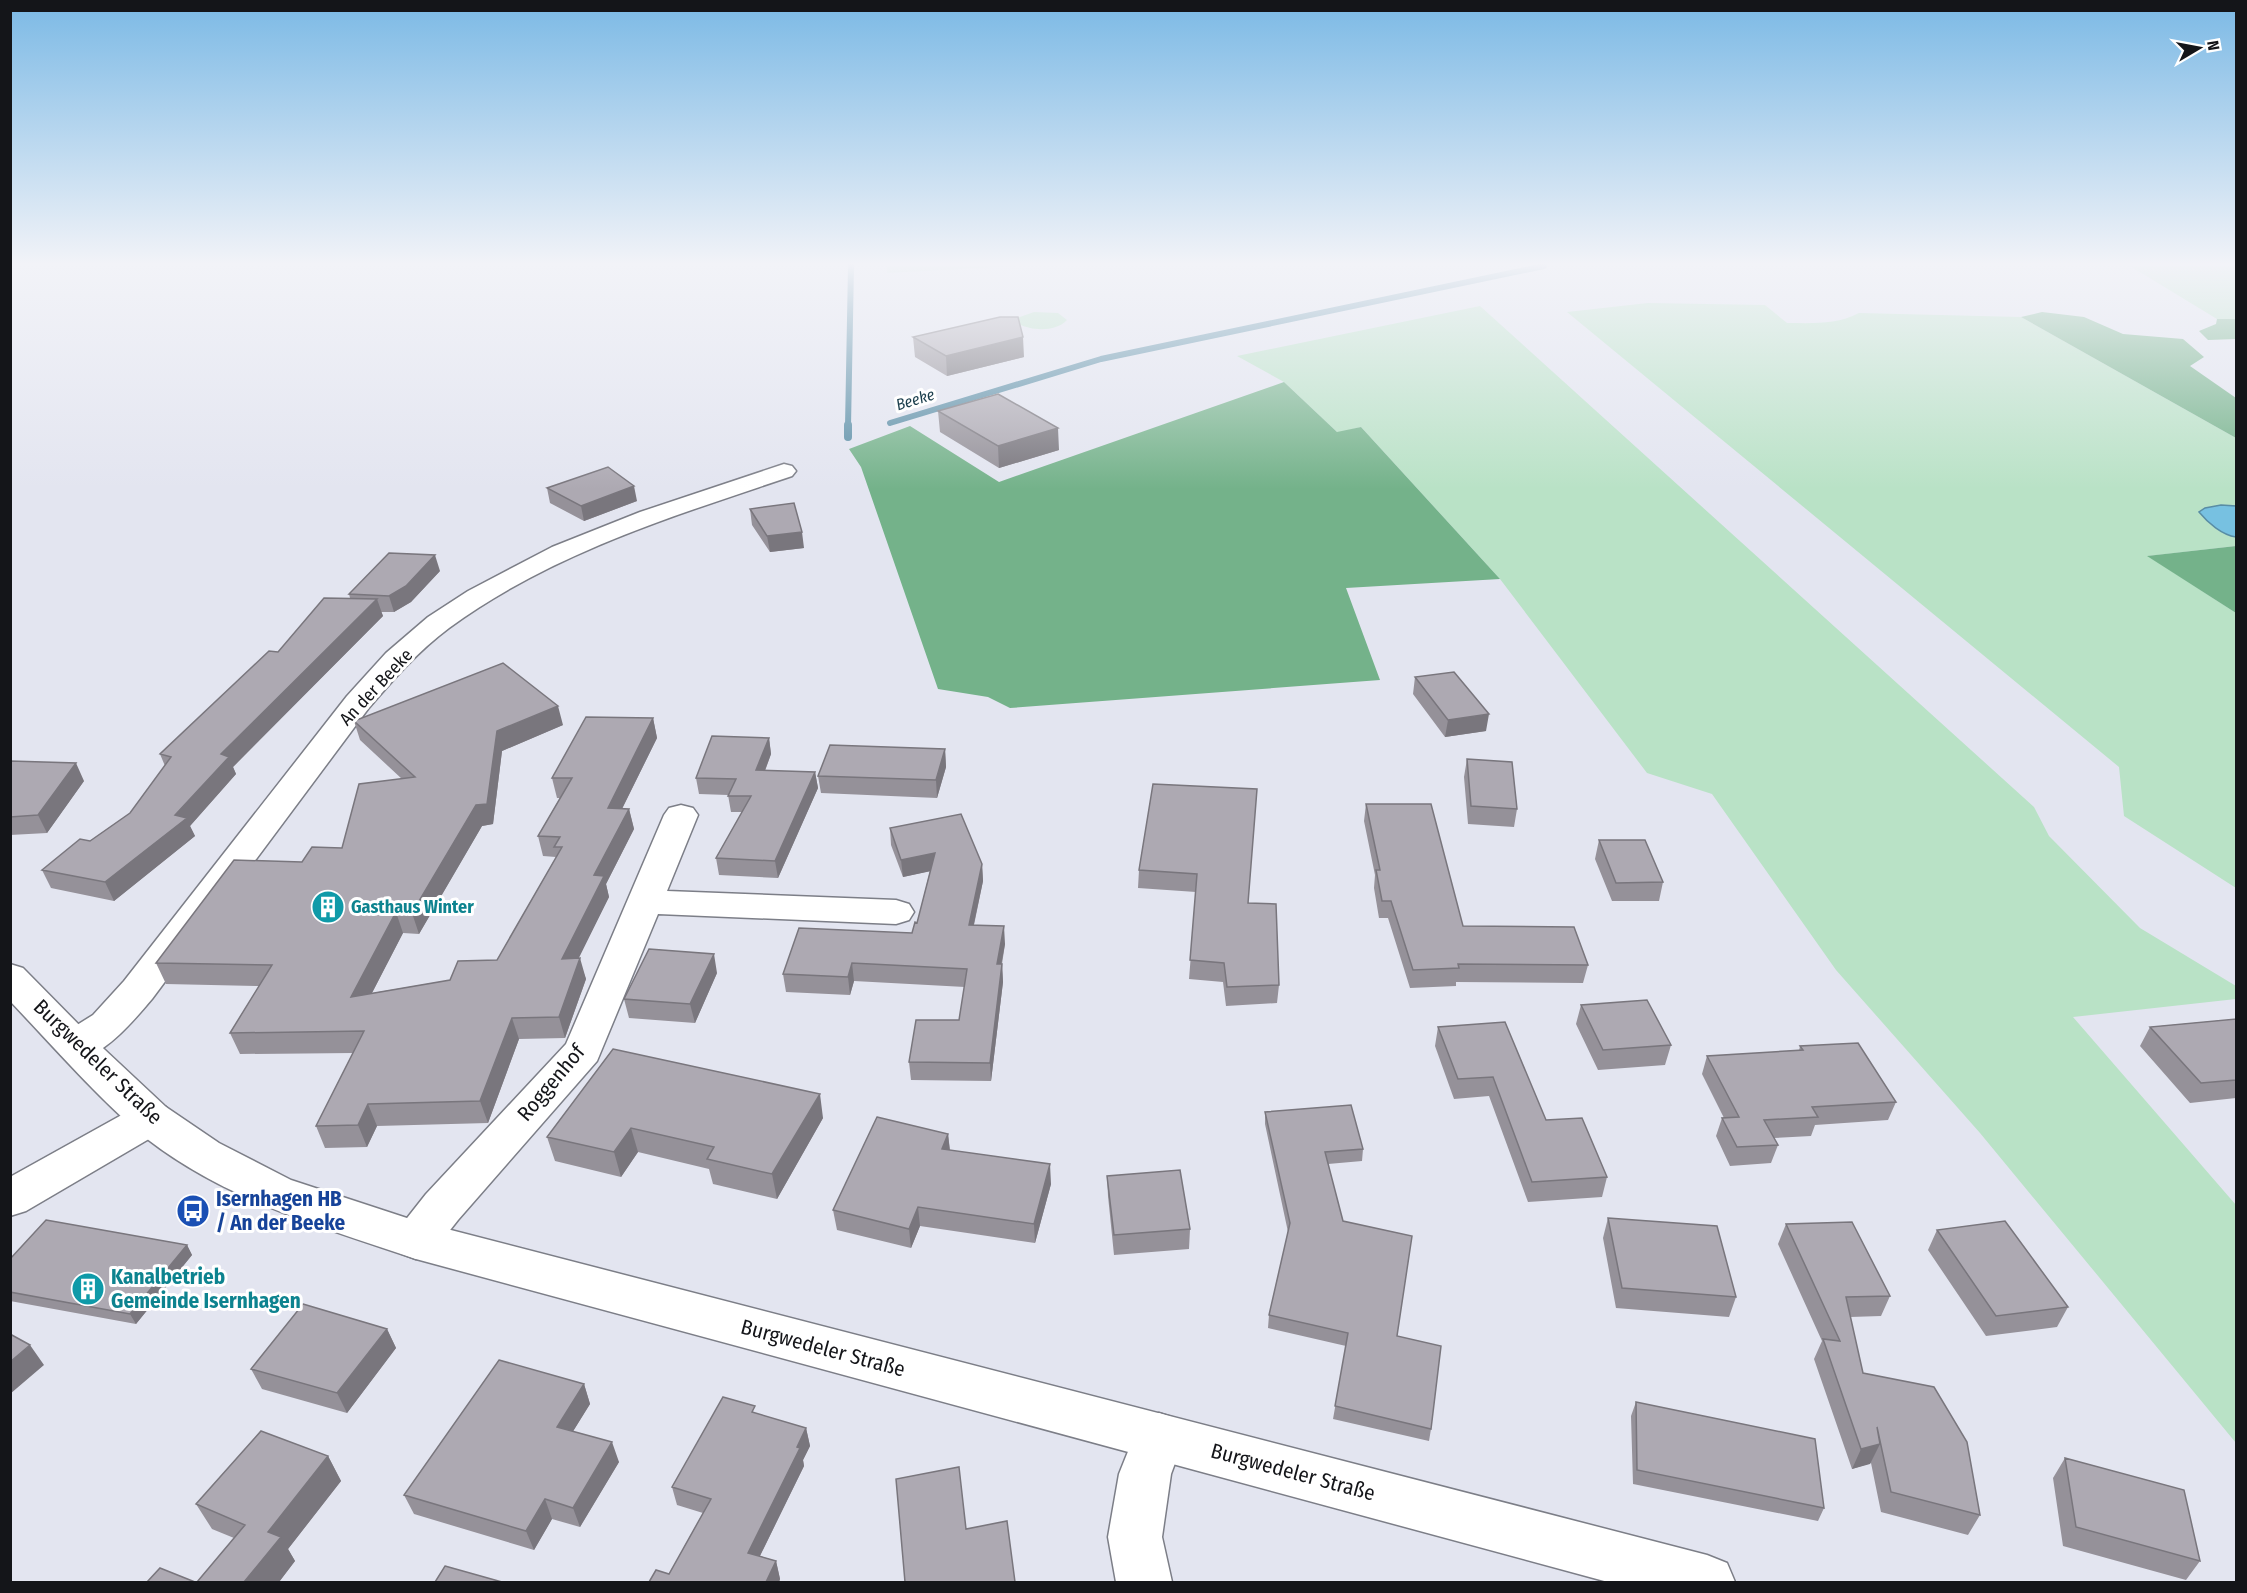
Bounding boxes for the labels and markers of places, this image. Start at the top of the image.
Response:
building icon: Gasthaus Winter [310,889,346,925]
place label: Gasthaus Winter [351,896,474,918]
place label: Isernhagen HB / An der Beeke [216,1186,346,1236]
bus stop icon: Isernhagen HB / An der Beeke [175,1193,211,1229]
place label: Kanalbetrieb Gemeinde Isernhagen [111,1264,301,1314]
building icon: Kanalbetrieb Gemeinde Isernhagen [70,1271,106,1307]

